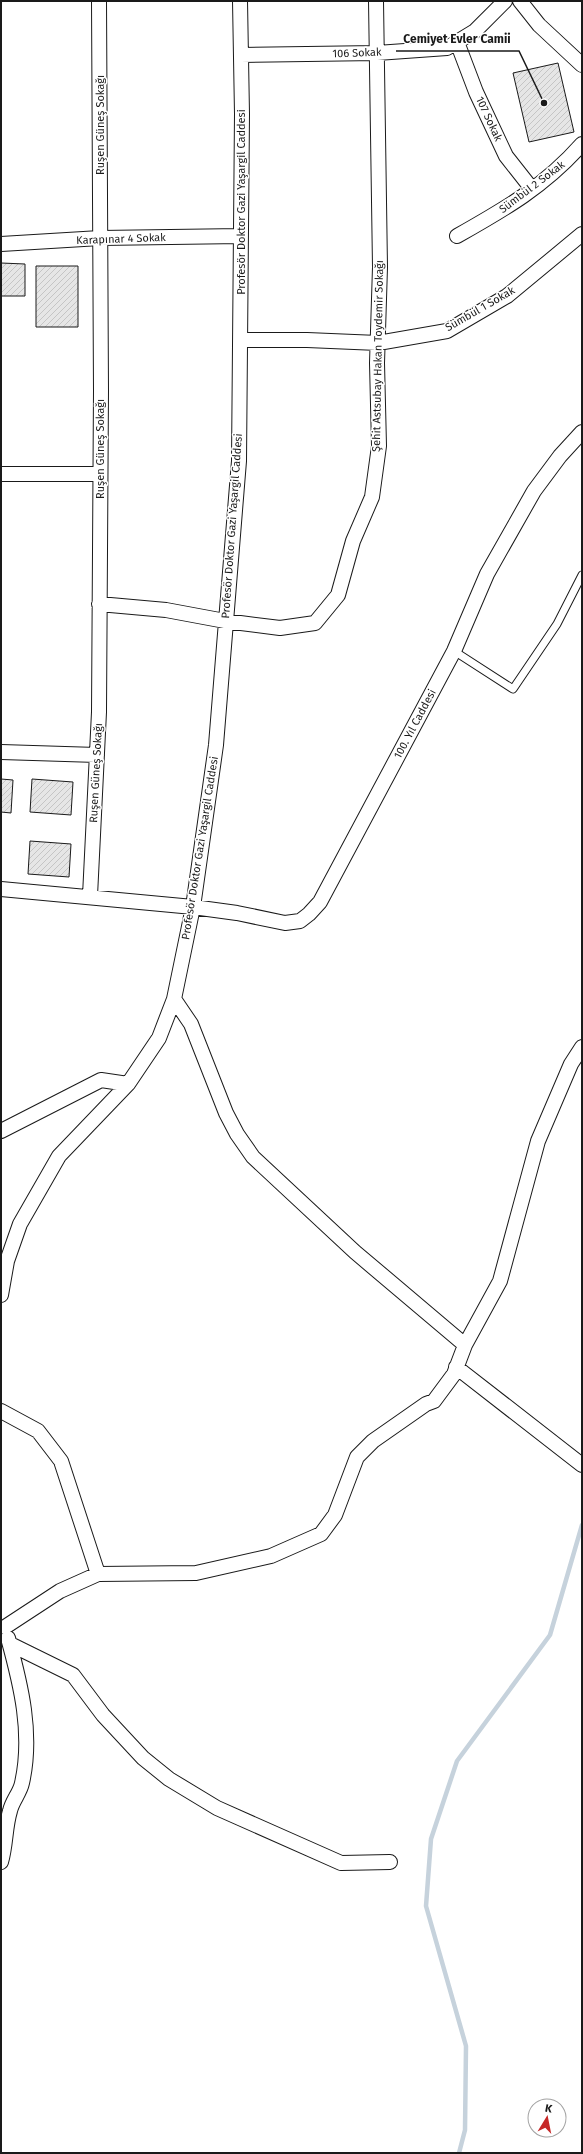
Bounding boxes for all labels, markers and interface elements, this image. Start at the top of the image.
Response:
callout: Cemiyet Evler Camii [396,27,519,51]
text: Cemiyet Evler Camii [403,32,511,46]
street label: 106 Sokak [332,46,382,60]
street label: Ruşen Güneş Sokağı [94,75,107,175]
street label: 107 Sokak [473,95,505,144]
street label: Profesör Doktor Gazi Yaşargil Caddesi [235,109,248,295]
street label: Sümbül 2 Sokak [497,158,568,216]
street label: Karapınar 4 Sokak [76,231,166,247]
street label: Şehit Astsubay Hakan Toydemir Sokağı [370,260,386,452]
street label: Sümbül 1 Sokak [443,284,517,334]
street label: Ruşen Güneş Sokağı [94,399,107,499]
street label: Profesör Doktor Gazi Yaşargil Caddesi [219,433,245,619]
street label: 100. Yıl Caddesi [391,687,439,761]
street label: Ruşen Güneş Sokağı [87,723,105,823]
street label: Profesör Doktor Gazi Yaşargil Caddesi [179,755,221,941]
north arrow [527,2098,567,2138]
text: K [544,2102,554,2116]

